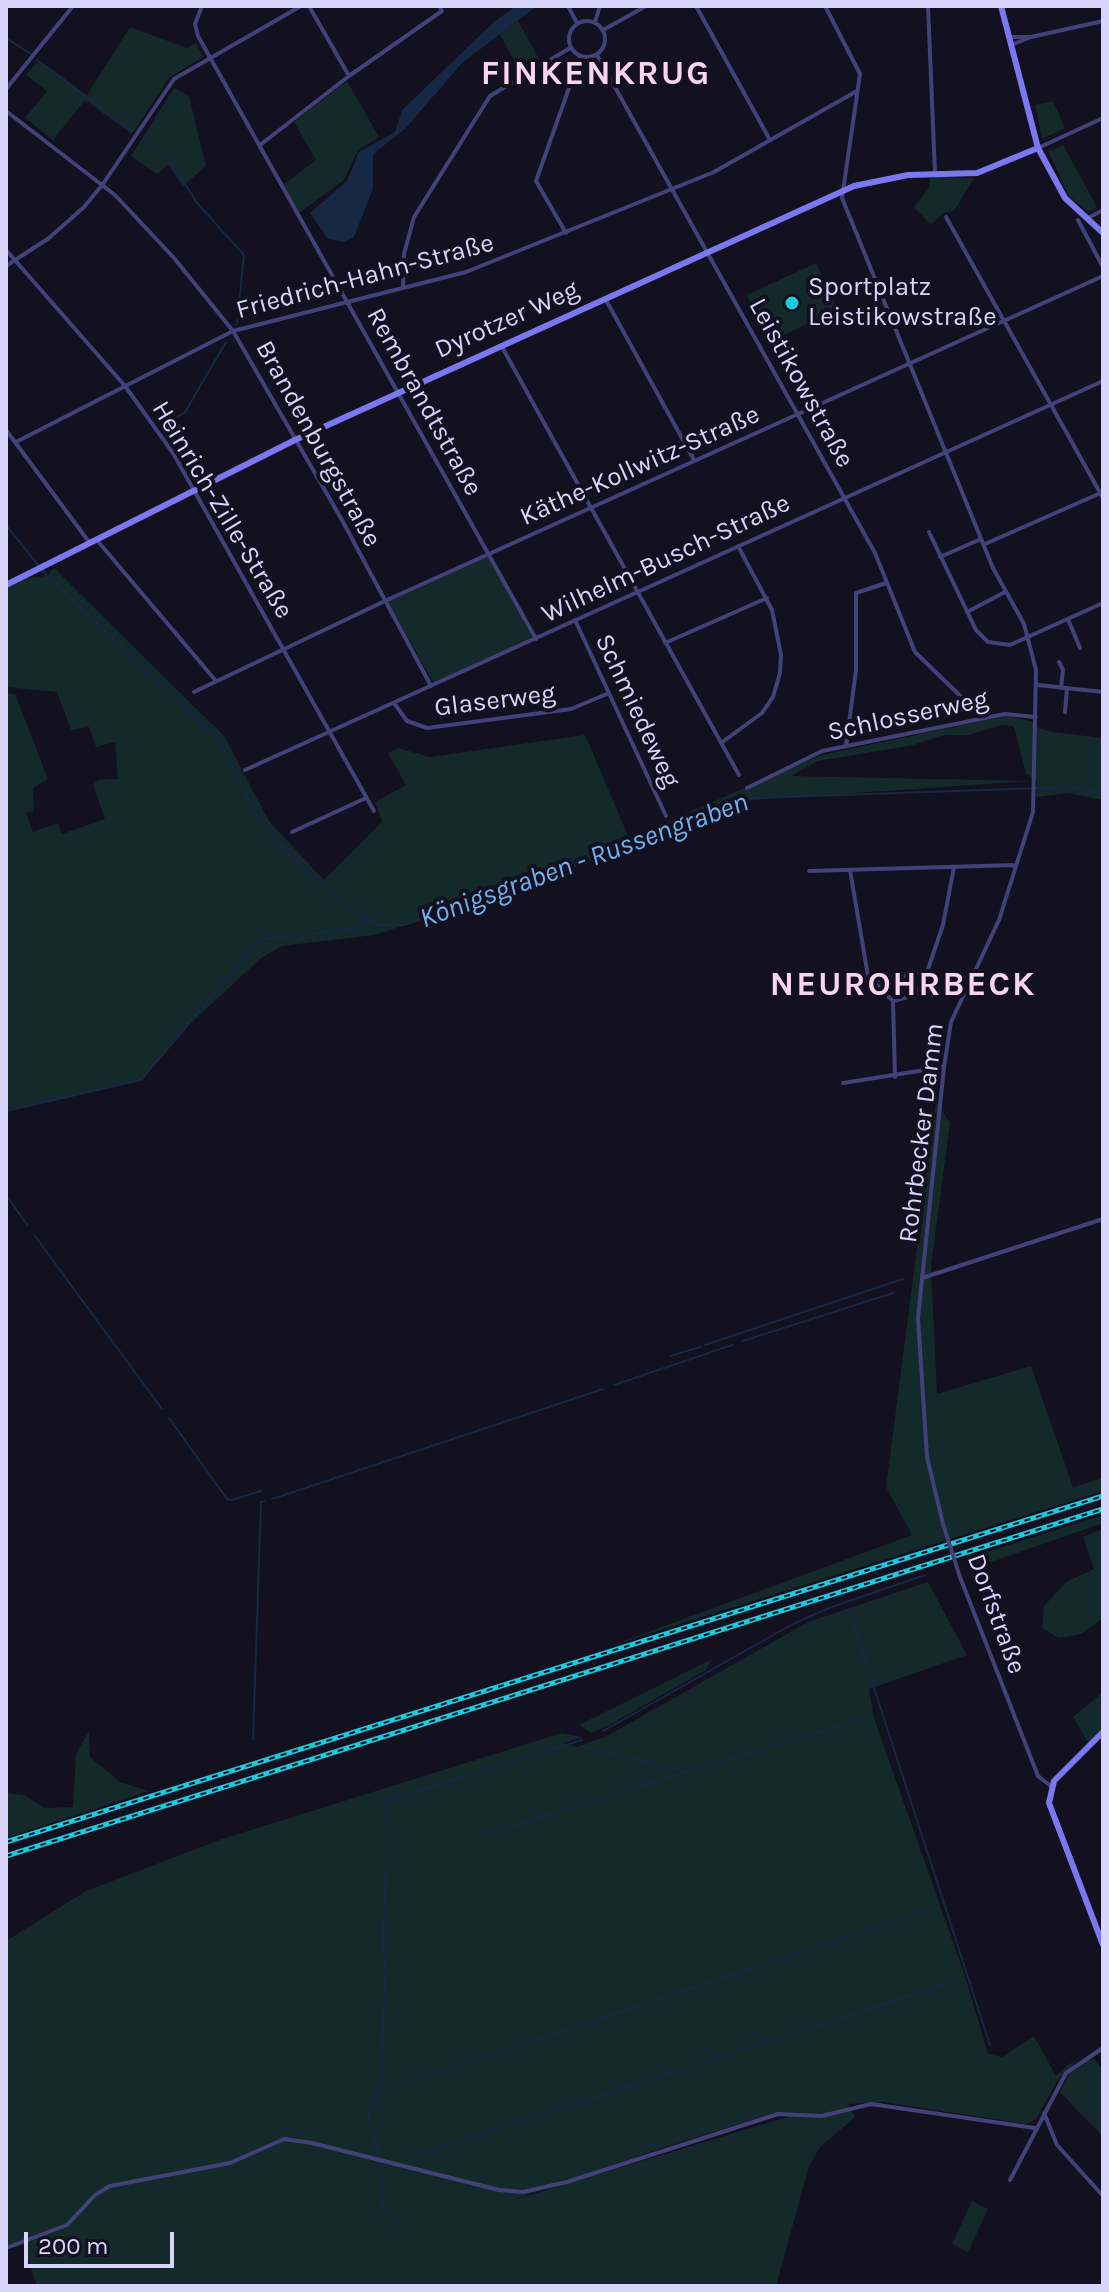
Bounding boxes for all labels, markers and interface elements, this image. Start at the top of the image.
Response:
district label: FINKENKRUG [481,54,711,94]
street label: Friedrich-Hahn-Straße [233,228,497,326]
place label: Sportplatz Leistikowstraße [808,272,997,334]
street label: Dyrotzer Weg [430,274,584,366]
street label: Leistikowstraße [742,293,860,473]
marker: Sportplatz Leistikowstraße [783,294,801,312]
street label: Rembrandtstraße [359,303,489,501]
street label: Brandenburgstraße [248,335,388,553]
street label: Heinrich-Zille-Straße [145,396,299,624]
street label: Käthe-Kollwitz-Straße [515,399,765,533]
street label: Wilhelm-Busch-Straße [537,488,795,630]
street label: Schmiedeweg [588,629,686,793]
street label: Glaserweg [433,678,557,724]
street label: Schlosserweg [825,684,991,748]
water label: Königsgraben - Russengraben [415,786,753,936]
district label: NEUROHRBECK [770,965,1036,1005]
street label: Rohrbecker Damm [893,1021,951,1245]
street label: Dorfstraße [960,1550,1032,1678]
scale bar [28,2216,178,2266]
text: 200 m [38,2232,109,2260]

